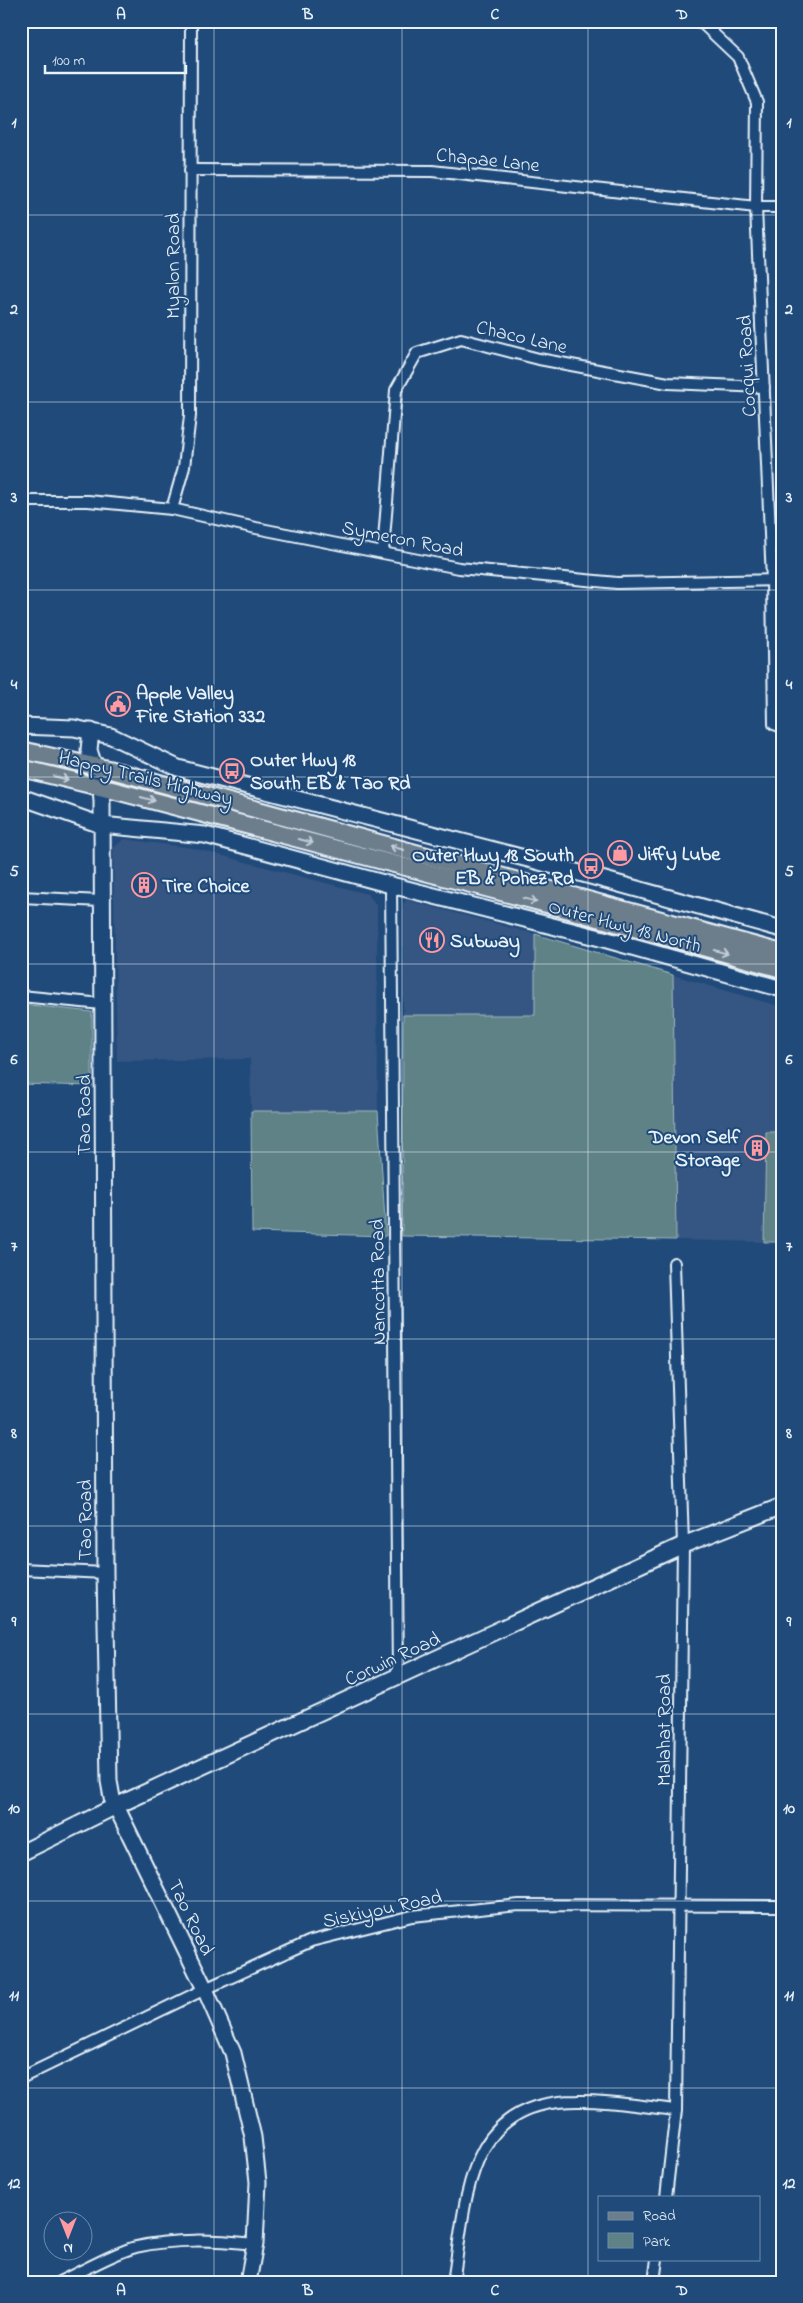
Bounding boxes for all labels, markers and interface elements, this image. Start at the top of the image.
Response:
text: A [116,3,126,27]
text: B [302,3,314,27]
text: C [491,3,500,27]
text: D [675,3,688,27]
scale bar [45,42,186,74]
text: 100 m [52,50,85,72]
text: 1 [11,111,17,135]
text: 1 [786,111,792,135]
street label: Chapae Lane [435,142,541,181]
street label: Myalon Road [160,213,189,319]
text: 2 [9,298,18,322]
text: 2 [784,298,793,322]
street label: Chaco Lane [473,314,570,363]
street label: Cocqui Road [731,314,766,418]
text: 3 [10,486,18,510]
text: 3 [785,486,793,510]
street label: Symeron Road [339,514,466,566]
text: 4 [10,673,18,697]
text: 4 [785,673,793,697]
place label: Apple Valley Fire Station 332 [135,680,265,732]
public building icon: Apple Valley Fire Station 332 [105,691,131,717]
street label: Happy Trails Highway [55,744,236,816]
place label: Outer Hwy 18 South EB & Tao Rd [250,747,411,799]
bus stop icon: Outer Hwy 18 South EB & Tao Rd [219,758,245,784]
one-way arrow [53,773,69,783]
one-way arrow [140,795,156,805]
one-way arrow [297,837,313,846]
shop icon: Jiffy Lube [607,840,633,866]
place label: Jiffy Lube [638,841,721,871]
place label: Outer Hwy 18 South EB & Pohez Rd [412,842,575,894]
one-way arrow [390,843,406,852]
bus stop icon: Outer Hwy 18 South EB & Pohez Rd [578,853,604,879]
text: 5 [9,860,19,884]
text: 5 [784,860,794,884]
building icon: Tire Choice [131,872,157,898]
place label: Tire Choice [162,873,251,902]
street label: Outer Hwy 18 North [545,893,704,962]
one-way arrow [522,896,538,905]
restaurant icon: Subway [419,927,445,953]
place label: Subway [450,928,520,958]
one-way arrow [712,948,728,958]
text: 6 [9,1048,18,1072]
text: 6 [784,1048,793,1072]
street label: Tao Road [71,1074,100,1156]
place label: Devon Self Storage [648,1124,741,1177]
building icon: Devon Self Storage [744,1135,770,1161]
street label: Nancotta Road [364,1219,395,1345]
text: 7 [11,1235,18,1259]
text: 7 [786,1235,793,1259]
text: 8 [10,1422,17,1446]
text: 8 [785,1422,792,1446]
street label: Tao Road [72,1479,101,1561]
text: 9 [11,1610,17,1634]
text: 9 [786,1610,792,1634]
street label: Corwin Road [340,1625,446,1695]
street label: Malahat Road [651,1674,680,1786]
text: 10 [8,1797,20,1821]
text: 10 [783,1797,795,1821]
street label: Tao Road [159,1875,221,1961]
street label: Siskiyou Road [320,1884,445,1937]
text: 11 [9,1984,20,2008]
text: 11 [784,1984,795,2008]
text: 12 [7,2172,21,2196]
text: 12 [782,2172,796,2196]
legend [598,2196,760,2260]
text: Road [643,2205,676,2227]
north arrow [42,2210,92,2260]
text: Park [643,2231,671,2253]
text: N [63,2237,73,2258]
text: A [116,2279,126,2303]
text: B [302,2279,314,2303]
text: C [491,2279,500,2303]
text: D [675,2279,688,2303]

